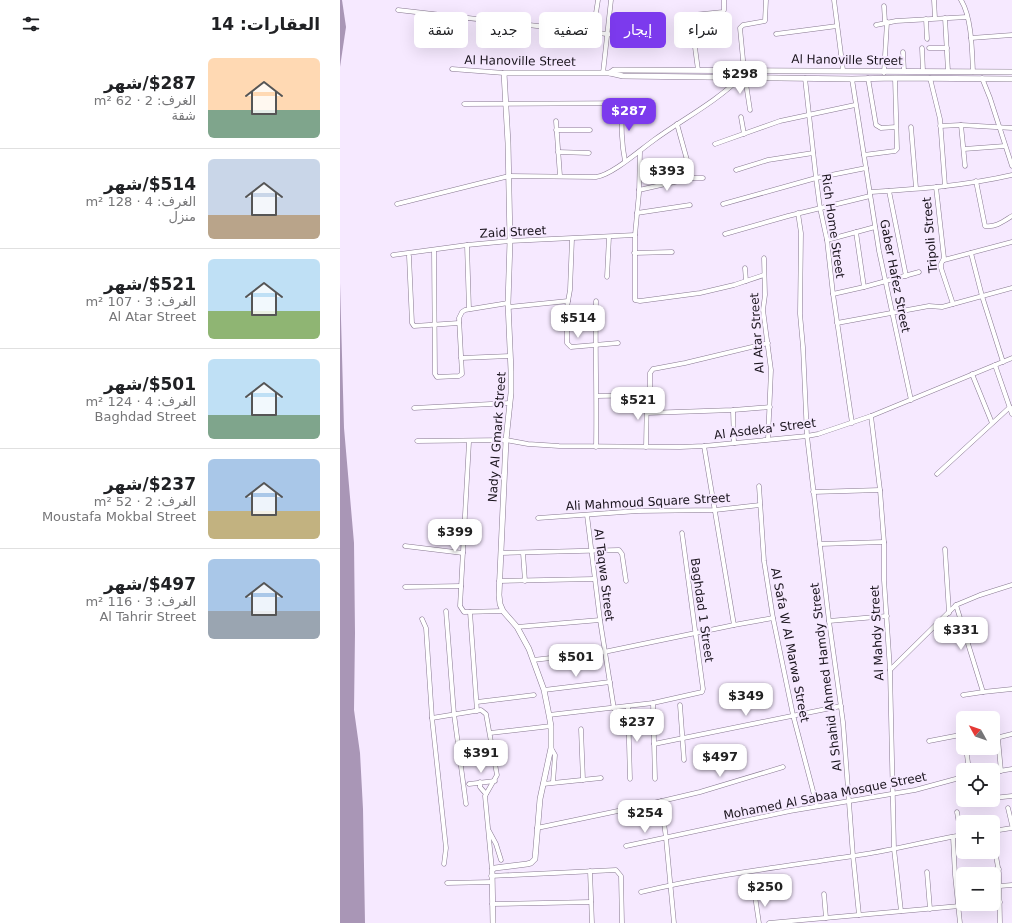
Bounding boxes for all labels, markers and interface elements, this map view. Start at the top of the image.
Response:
chip: شقة [414,12,468,48]
chip: جديد [476,12,531,48]
chip: تصفية [539,12,602,48]
chip: إيجار [610,12,666,48]
chip: شراء [674,12,732,48]
icon: filters [20,13,42,35]
text: العقارات: 14 [210,14,320,34]
street label: Al Hanoville Street [791,52,903,68]
street label: Al Hanoville Street [464,53,576,69]
pin: $298 [716,61,764,95]
text: $298 [722,66,758,81]
text: $287/شهر [104,73,196,93]
icon: home [240,74,288,122]
text: الغرف: 2 · 62 m² [94,93,196,108]
pin: $287 [605,98,653,132]
text: $287 [611,103,647,118]
text: شقة [172,108,196,123]
pin: $393 [643,158,691,192]
text: $393 [649,163,685,178]
street label: Rich Home Street [819,173,847,279]
text: $514/شهر [104,174,196,194]
icon: home [240,175,288,223]
text: الغرف: 4 · 128 m² [85,194,196,209]
street label: Tripoli Street [920,196,940,274]
text: منزل [168,209,196,224]
street label: Gaber Hafez Street [877,218,913,334]
street label: Zaid Street [479,223,547,241]
text: $521/شهر [104,274,196,294]
icon: home [240,275,288,323]
street label: Al Atar Street [747,292,767,374]
text: الغرف: 3 · 107 m² [85,294,196,309]
pin: $514 [554,305,602,339]
text: Al Atar Street [109,309,196,324]
text: $514 [560,310,596,325]
street label: Nady Al Gmark Street [485,371,509,503]
text: $501/شهر [104,374,196,394]
icon: home [240,375,288,423]
pin: $521 [614,387,662,421]
text: $521 [620,392,656,407]
text: الغرف: 4 · 124 m² [85,394,196,409]
text: Baghdad Street [95,409,196,424]
street label: Al Asdeka' Street [713,416,817,442]
text: $237/شهر [104,474,196,494]
icon: home [240,475,288,523]
street label: Ali Mahmoud Square Street [565,491,731,513]
text: الغرف: 2 · 52 m² [94,494,196,509]
text: Moustafa Mokbal Street [42,509,196,524]
pin: $399 [431,519,479,553]
text: $399 [437,524,473,539]
street label: Al Taqwa Street [591,528,617,622]
street label: Baghdad 1 Street [688,557,716,663]
street label: Al Safa W Al Marwa Street [768,567,812,724]
text: $497/شهر [104,574,196,594]
icon: home [240,575,288,623]
street label: Al Shahid Ahmed Hamdy Street [807,582,845,772]
street label: Al Mahdy Street [867,585,886,681]
text: الغرف: 3 · 116 m² [85,594,196,609]
text: Al Tahrir Street [99,609,196,624]
pin: $331 [937,617,985,651]
text: $331 [943,622,979,637]
pin: $501 [552,644,600,678]
text: $501 [558,649,594,664]
pin: $349 [722,683,770,717]
text: $349 [728,688,764,703]
pin: $237 [613,709,661,743]
north arrow [956,711,1000,755]
map controls [956,711,1000,911]
text: $237 [619,714,655,729]
pin: $391 [457,740,505,774]
pin: $497 [696,744,744,778]
text: $391 [463,745,499,760]
text: $497 [702,749,738,764]
button: locate [956,763,1000,807]
street label: Mohamed Al Sabaa Mosque Street [722,769,928,823]
pin: $254 [621,800,669,834]
text: $254 [627,805,663,820]
button: + [956,815,1000,859]
button: − [956,867,1000,911]
pin: $250 [741,874,789,908]
text: $250 [747,879,783,894]

